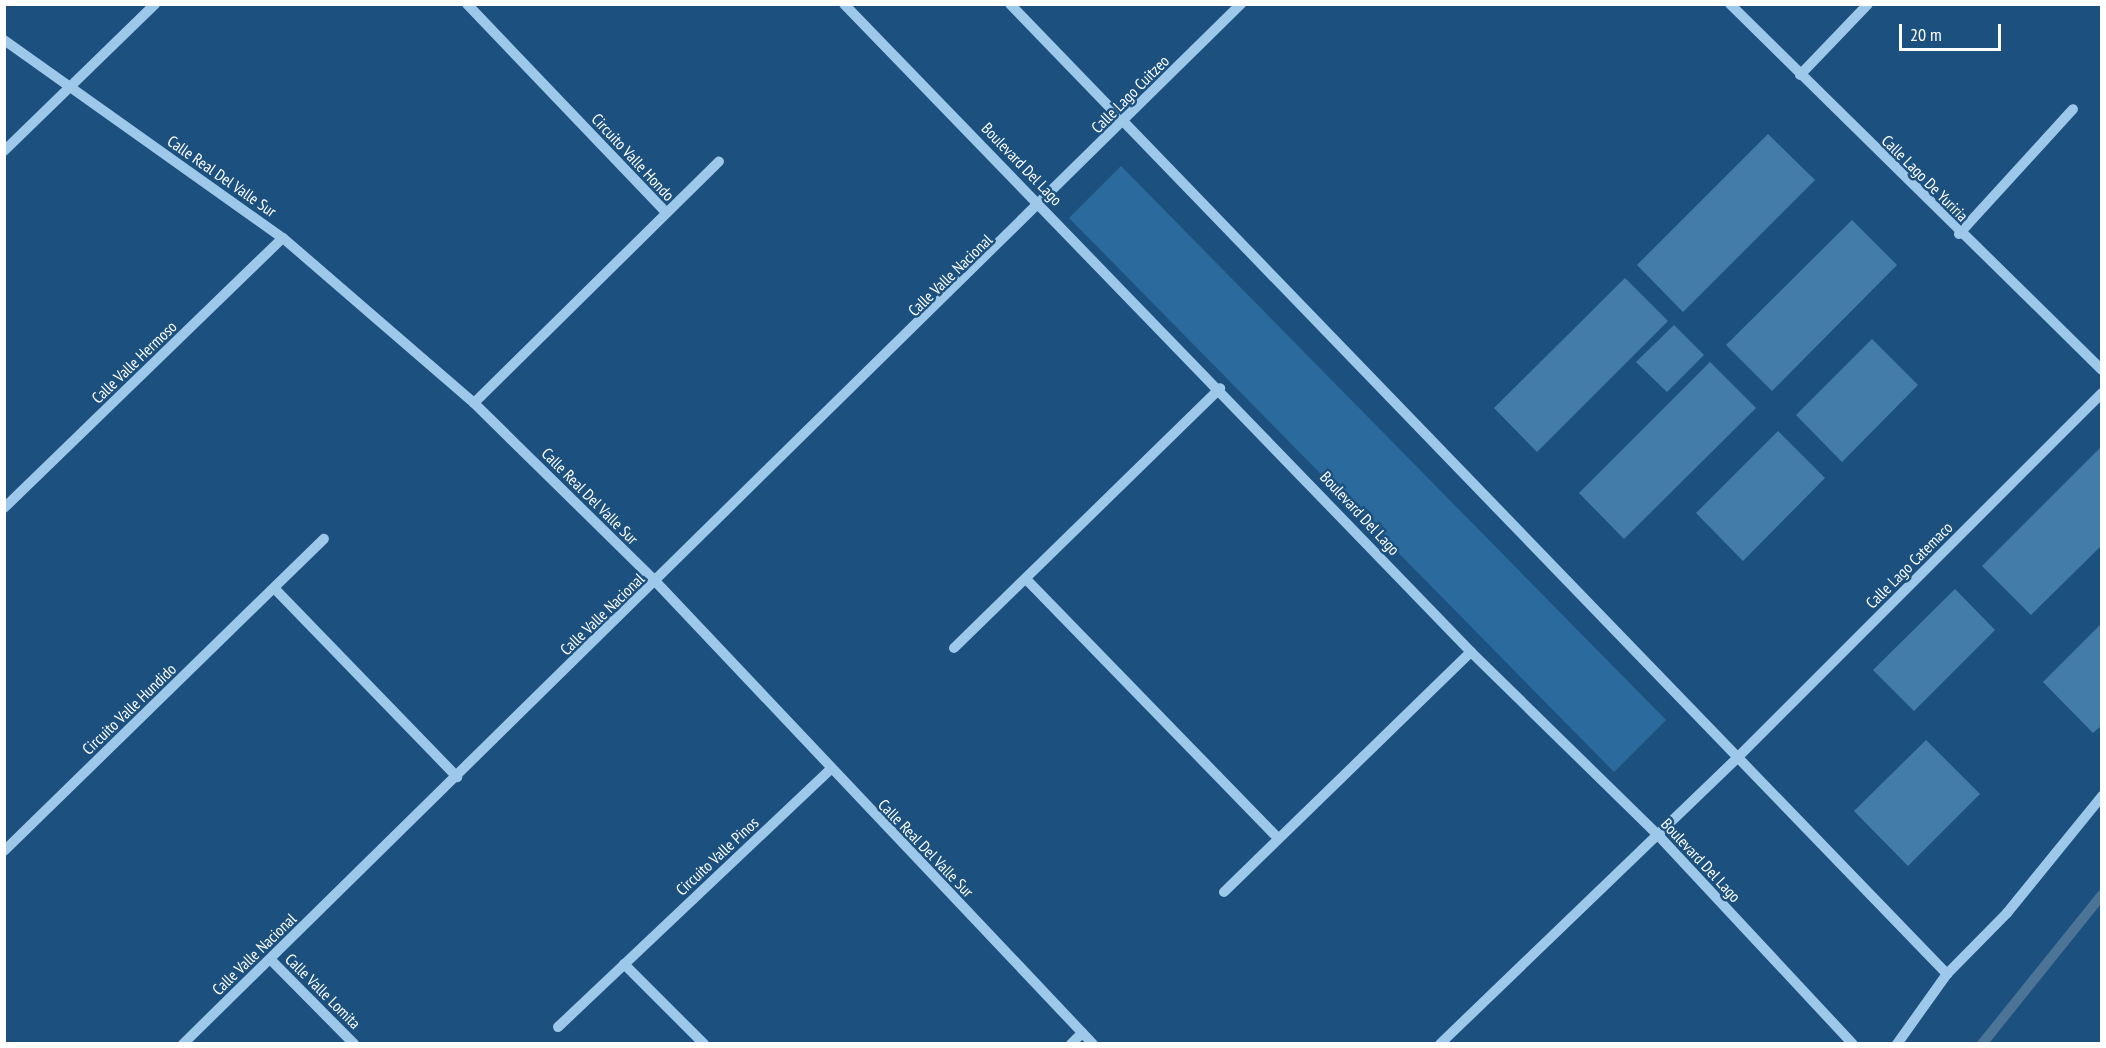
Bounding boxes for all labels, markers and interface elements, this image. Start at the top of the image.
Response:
scale bar [1902,12,2004,50]
text: 20 m [1910,23,1942,46]
street label: Calle Lago Cuitzeo [1087,51,1173,137]
street label: Circuito Valle Hondo [588,109,678,205]
street label: Boulevard Del Lago [978,119,1066,209]
street label: Calle Real Del Valle Sur [164,131,280,221]
street label: Calle Lago De Yuriria [1878,131,1972,225]
street label: Calle Valle Nacional [904,230,996,320]
street label: Calle Valle Hermoso [87,317,181,407]
street label: Calle Real Del Valle Sur [538,444,642,548]
street label: Boulevard Del Lago [1316,467,1404,559]
street label: Calle Lago Catemaco [1862,518,1956,612]
street label: Calle Valle Nacional [556,569,648,659]
street label: Circuito Valle Hundido [78,659,180,759]
street label: Calle Real Del Valle Sur [874,795,978,901]
street label: Circuito Valle Pinos [672,813,762,899]
street label: Boulevard Del Lago [1657,814,1745,906]
street label: Calle Valle Nacional [208,909,300,999]
street label: Calle Valle Lomita [281,949,365,1033]

